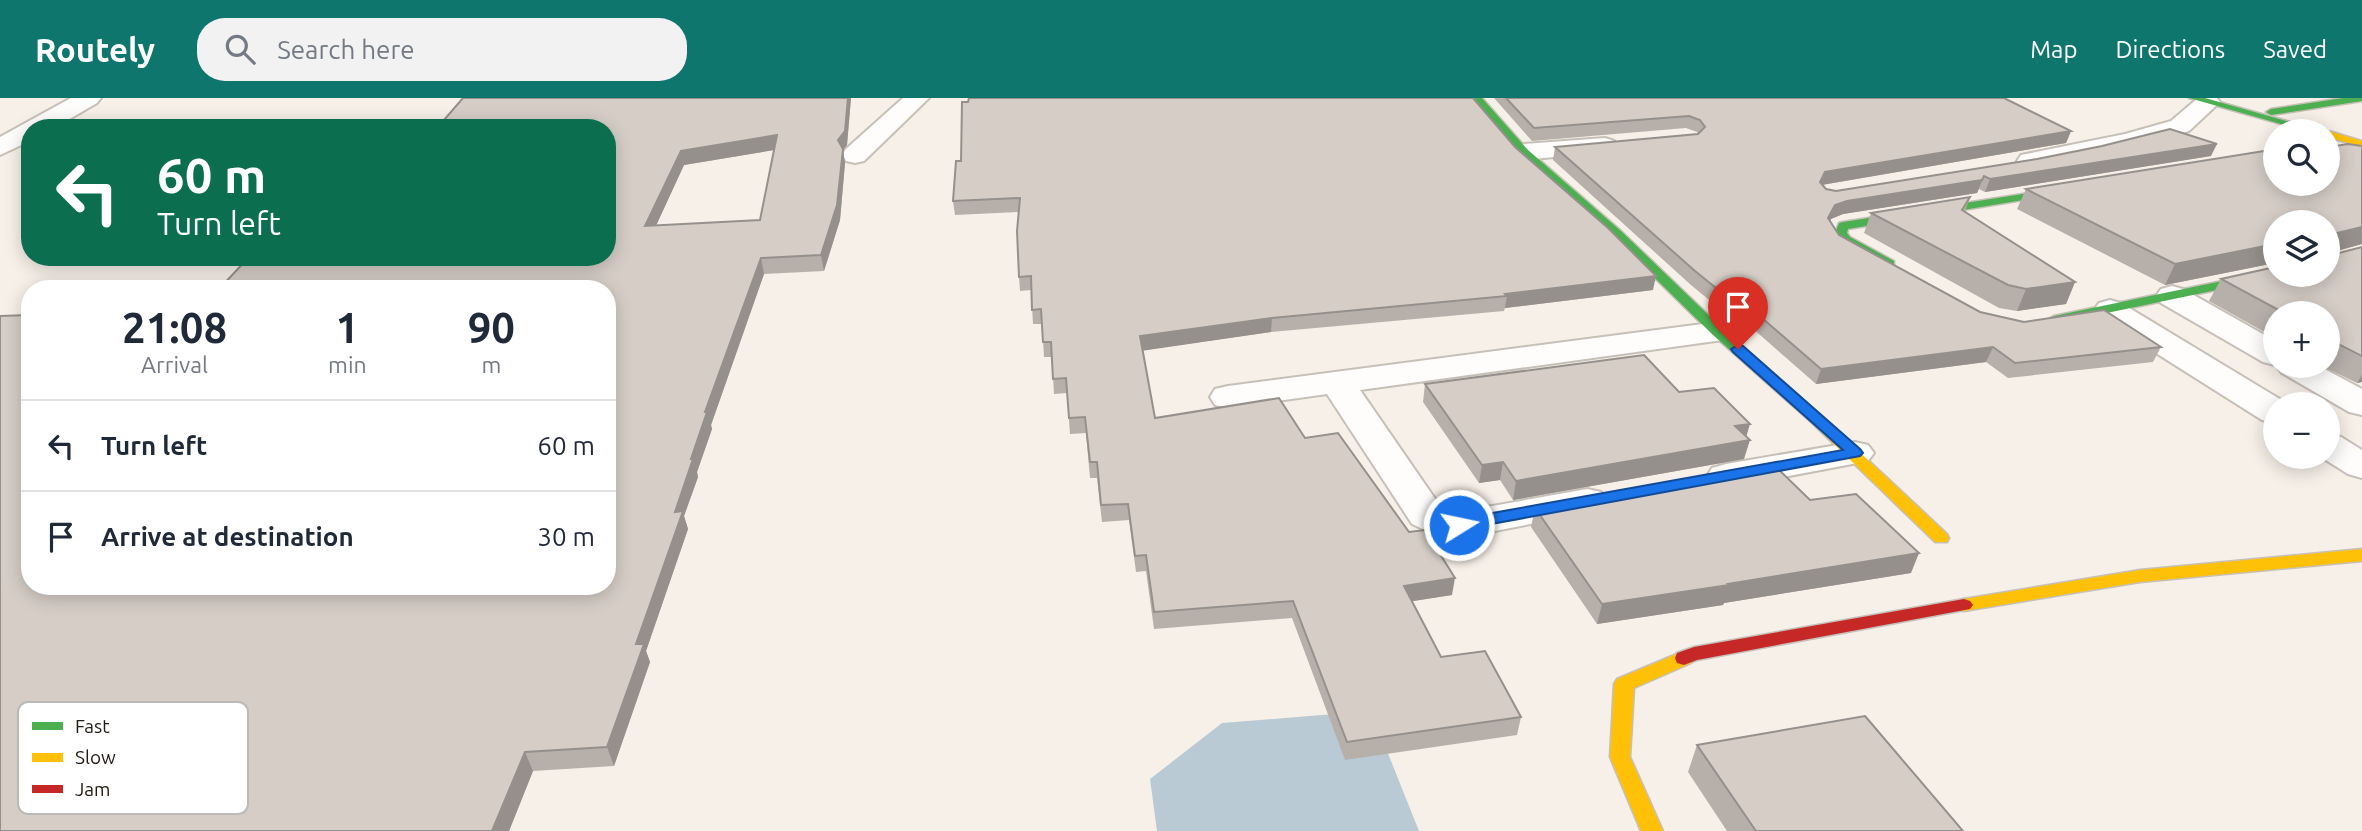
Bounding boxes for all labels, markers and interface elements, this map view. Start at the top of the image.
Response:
search box [197,18,687,81]
icon: search [221,30,259,68]
text: Routely [35,31,155,68]
text: Search here [277,35,415,64]
text: Map [2030,36,2077,63]
text: Directions [2115,36,2225,63]
text: Saved [2263,36,2327,63]
map controls [2263,119,2340,469]
button: search [2263,119,2340,196]
icon: left [42,147,133,238]
text: 60 m [157,147,266,202]
text: Turn left [157,205,281,241]
button: layers [2263,210,2340,287]
pin [1708,277,1768,349]
icon: arrive [1719,288,1757,326]
button: + [2263,301,2340,378]
text: 21:08 [122,304,227,351]
text: 1 [336,304,359,351]
text: 90 [468,304,515,351]
text: Arrival [141,352,208,377]
text: min [328,352,367,377]
text: m [481,352,501,377]
button: − [2263,392,2340,469]
icon: left [42,427,80,465]
text: Turn left [101,431,207,460]
text: 60 m [537,431,595,460]
position arrow [1422,488,1496,562]
icon: arrive [42,518,80,556]
text: Arrive at destination [101,522,354,551]
text: 30 m [537,522,595,551]
legend [18,702,248,814]
text: Fast [75,715,110,737]
text: Slow [75,746,116,768]
text: Jam [75,778,111,800]

